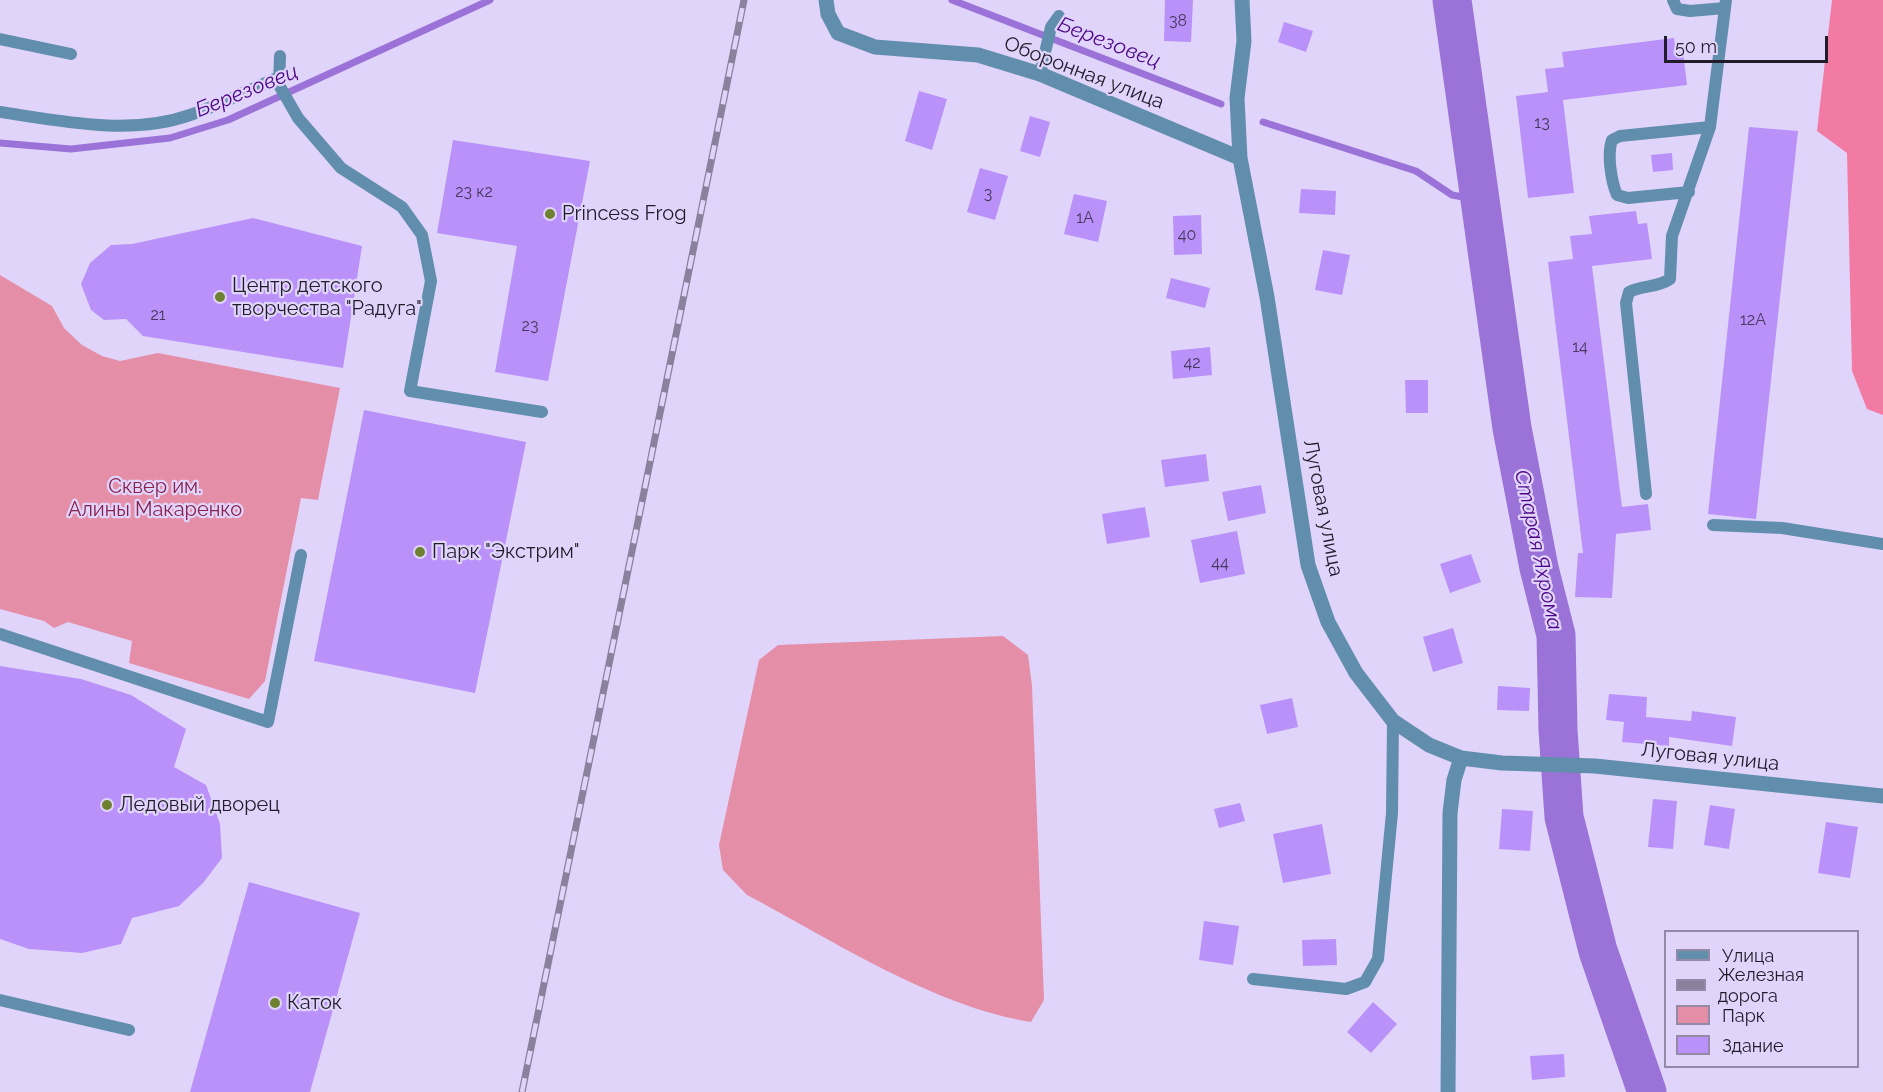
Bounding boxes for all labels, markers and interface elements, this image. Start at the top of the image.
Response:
house number: 38 [1169,11,1187,31]
water label: Березовец [1054,12,1164,74]
scale bar [1667,24,1830,62]
street label: Оборонная улица [1001,31,1167,115]
text: 50 m [1675,36,1717,57]
water label: Березовец [192,59,302,123]
house number: 13 [1534,113,1550,133]
house number: 23 к2 [455,182,493,202]
house number: 3 [984,184,992,204]
place label: Princess Frog [562,202,686,226]
marker: Princess Frog [543,207,557,221]
house number: 1А [1076,208,1094,228]
house number: 40 [1178,225,1196,245]
place label: Центр детского творчества "Радуга" [232,274,422,321]
marker: Центр детского творчества "Радуга" [213,290,227,304]
house number: 21 [150,305,166,325]
house number: 12А [1740,310,1766,330]
house number: 23 [522,316,538,336]
house number: 14 [1572,337,1588,357]
house number: 42 [1183,353,1201,373]
street label: Луговая улица [1298,437,1348,579]
water label: Старая Яхрома [1509,468,1567,632]
park label: Сквер им. Алины Макаренко [68,475,242,522]
place label: Парк "Экстрим" [432,540,580,564]
marker: Парк "Экстрим" [413,545,427,559]
house number: 44 [1211,553,1229,573]
street label: Луговая улица [1640,738,1780,776]
place label: Ледовый дворец [119,793,280,817]
marker: Ледовый дворец [100,798,114,812]
legend [1664,930,1859,1068]
text: Улица [1722,945,1774,966]
text: Железная дорога [1718,964,1804,1006]
place label: Каток [287,991,342,1015]
marker: Каток [268,996,282,1010]
text: Парк [1722,1005,1765,1026]
text: Здание [1722,1035,1784,1056]

